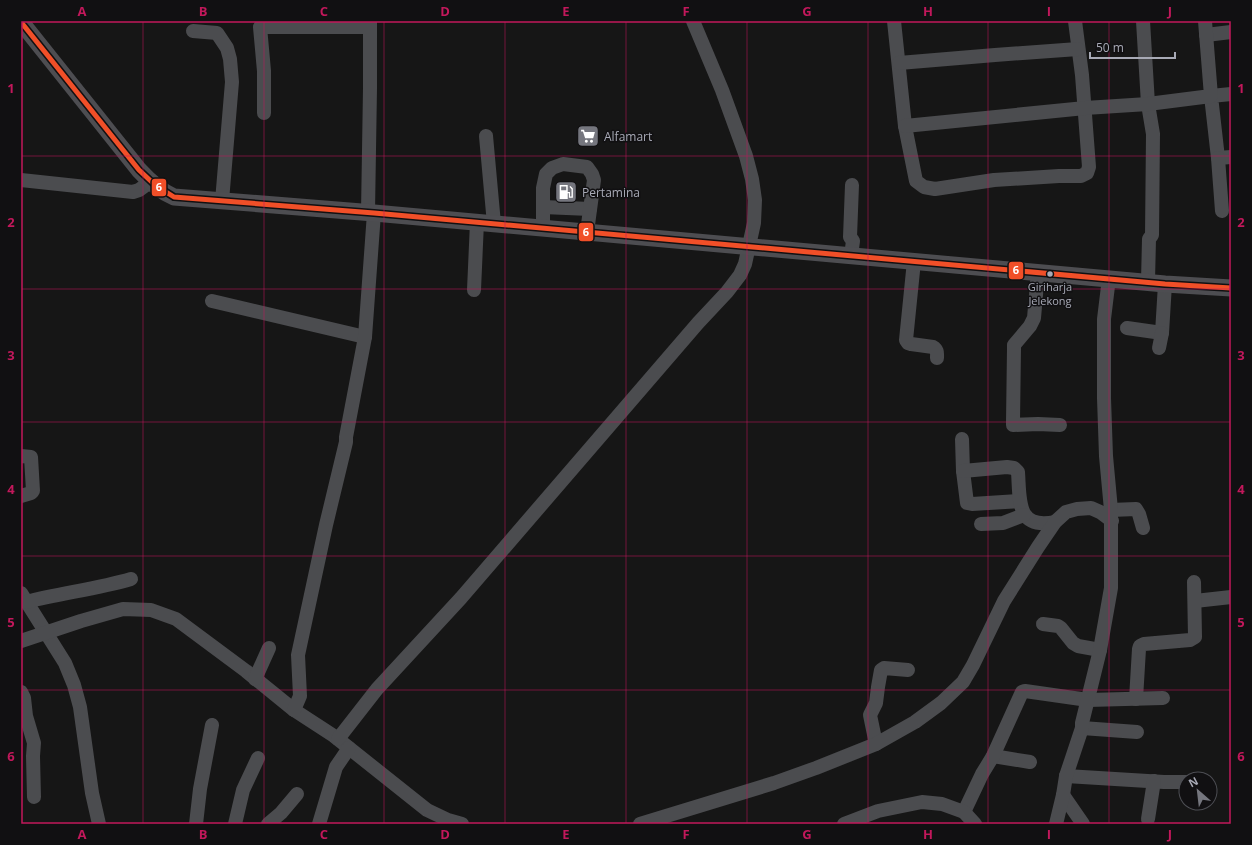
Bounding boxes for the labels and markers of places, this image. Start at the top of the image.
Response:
supermarket icon: Alfamart [575,123,601,149]
place label: Alfamart [604,128,652,145]
fuel station icon: Pertamina [553,179,579,205]
place label: Pertamina [582,184,640,201]
marker: Giriharja Jelekong [1045,269,1055,279]
place label: Giriharja Jelekong [1027,279,1072,308]

